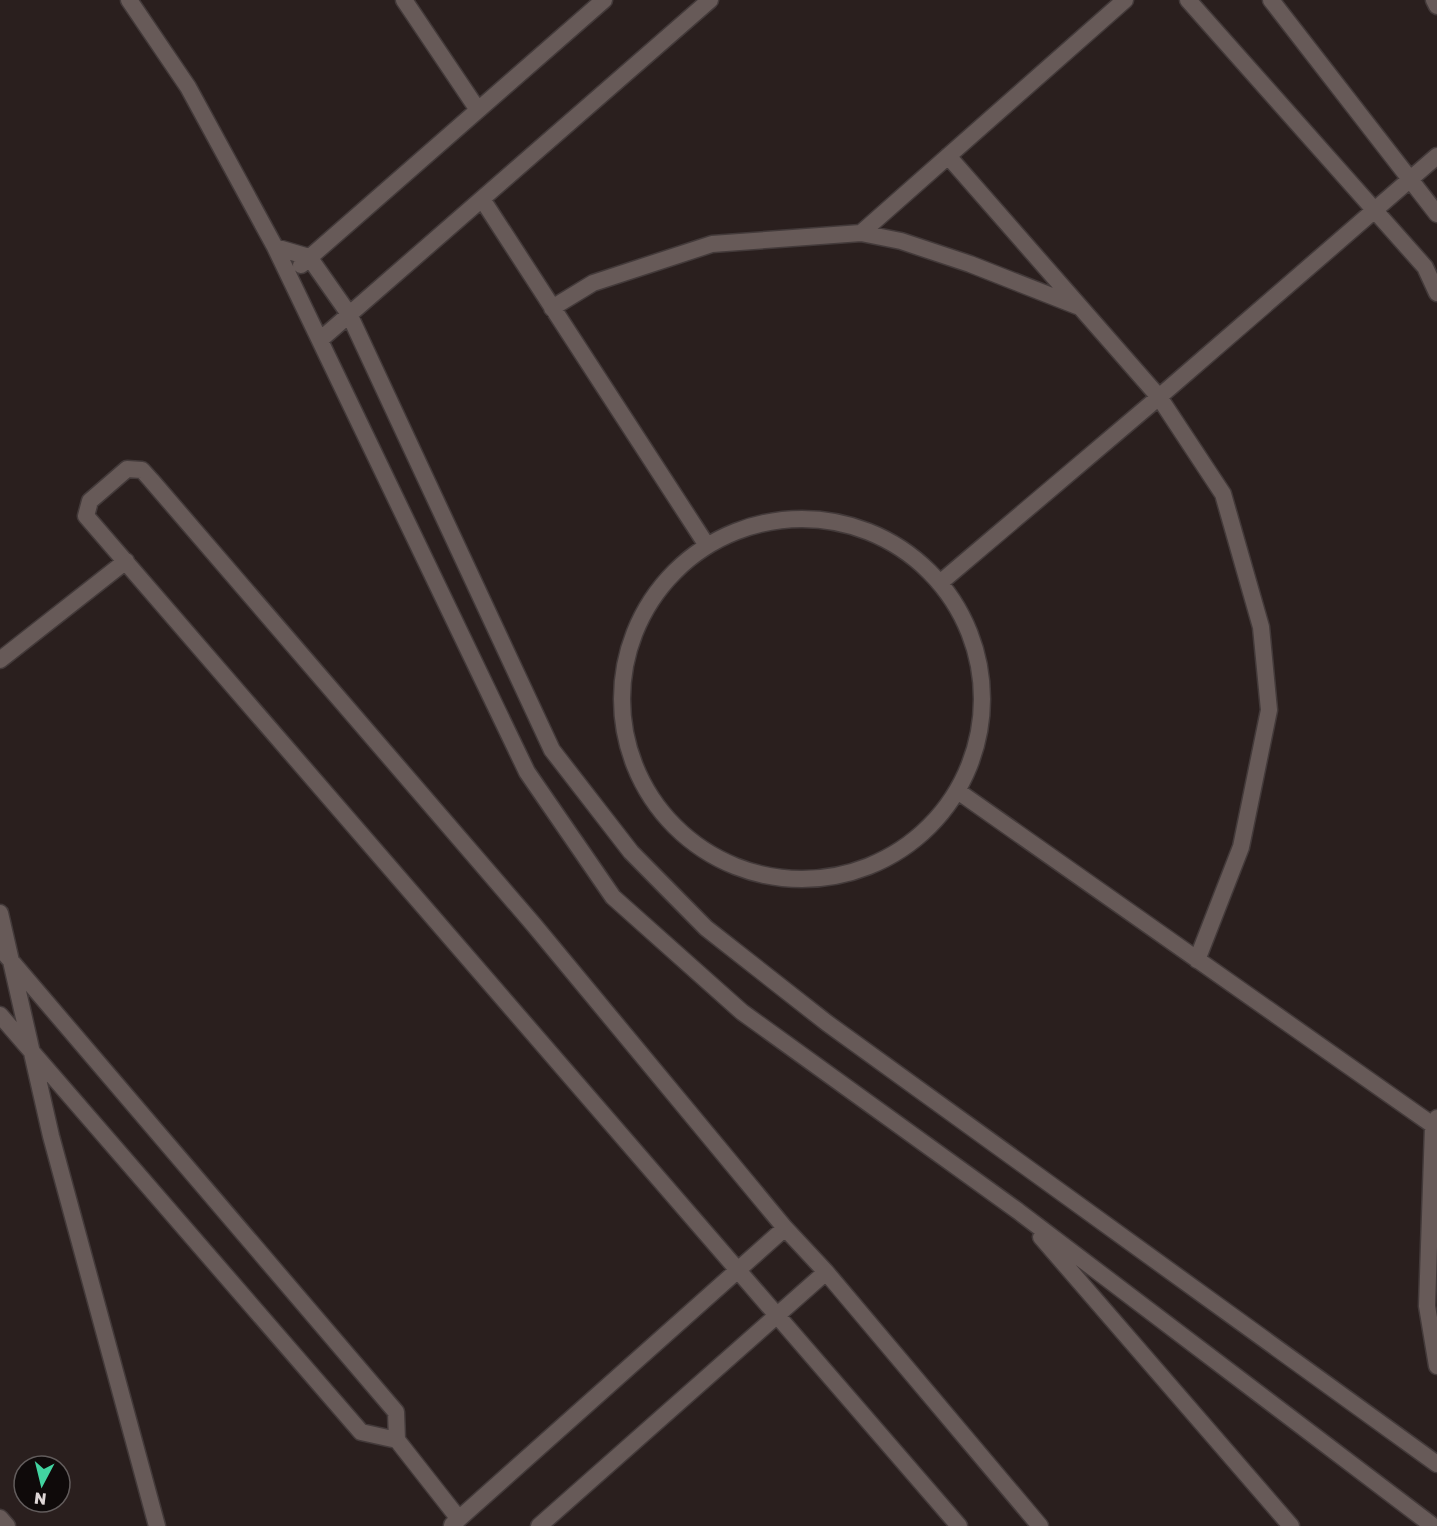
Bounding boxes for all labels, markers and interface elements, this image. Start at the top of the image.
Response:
north arrow [12,1454,72,1514]
text: N [33,1488,47,1510]

